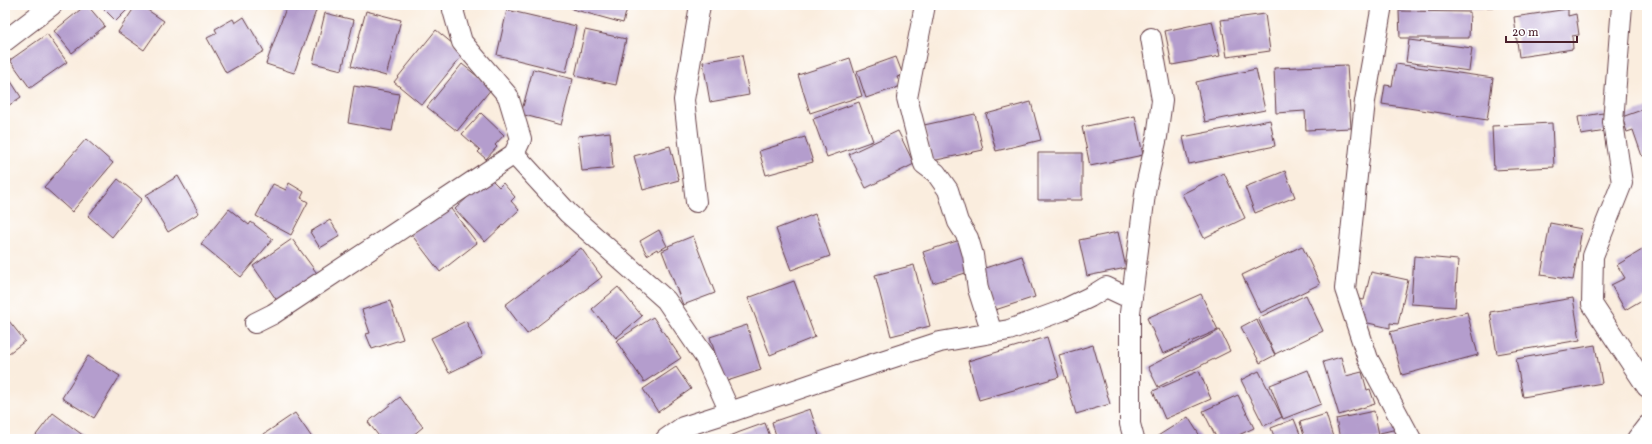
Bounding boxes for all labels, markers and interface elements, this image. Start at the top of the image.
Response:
scale bar [1506,18,1577,44]
text: 20 m [1512,25,1539,41]

